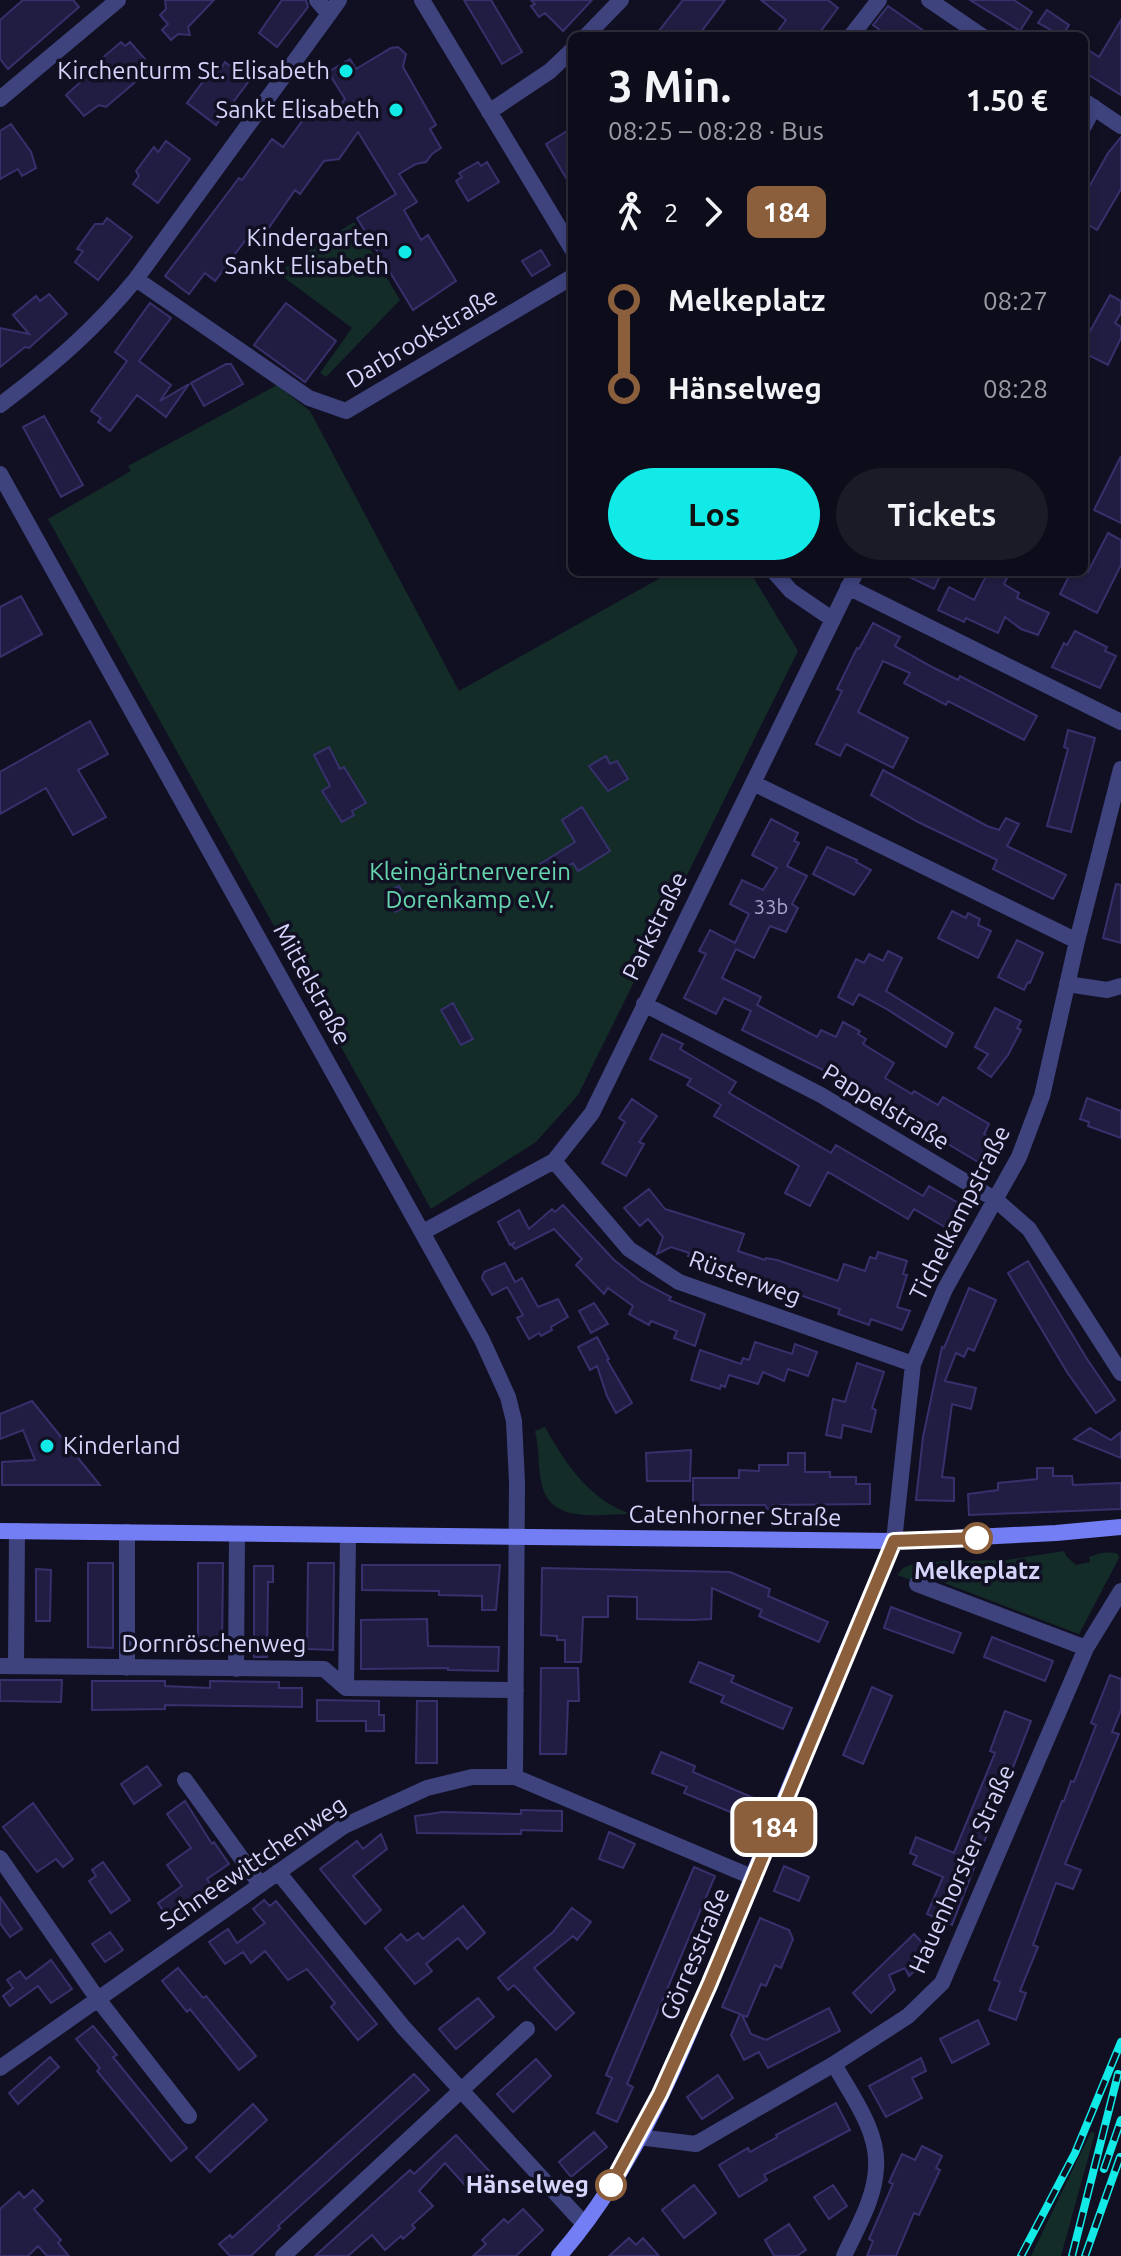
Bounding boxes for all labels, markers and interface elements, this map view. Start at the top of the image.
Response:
place label: Kirchenturm St. Elisabeth [57,57,330,84]
text: 3 Min. [608,61,731,110]
marker: Kirchenturm St. Elisabeth [337,62,355,80]
text: 1.50 € [966,83,1048,117]
place label: Sankt Elisabeth [216,96,380,123]
marker: Sankt Elisabeth [387,101,405,119]
text: 08:25 – 08:28 · Bus [608,116,824,145]
icon: walk [608,190,652,234]
icon: forward [691,190,735,234]
text: 184 [763,196,810,227]
text: 2 [664,198,679,227]
place label: Kindergarten Sankt Elisabeth [225,224,389,279]
marker: Kindergarten Sankt Elisabeth [396,243,414,261]
street label: Darbrookstraße [342,282,502,393]
text: Melkeplatz [668,283,826,317]
text: 08:27 [983,286,1048,315]
text: Hänselweg [668,371,822,405]
text: 08:28 [983,374,1048,403]
button: Los [608,468,820,560]
button: Tickets [836,468,1048,560]
park label: Kleingärtnerverein Dorenkamp e.V. [369,858,571,913]
street label: Parkstraße [617,867,692,984]
house number: 33b [754,895,788,918]
street label: Mittelstraße [268,919,357,1049]
street label: Pappelstraße [818,1058,955,1155]
street label: Tichelkampstraße [904,1121,1015,1305]
street label: Rüsterweg [686,1245,805,1310]
place label: Kinderland [63,1432,180,1459]
marker: Kinderland [38,1437,56,1455]
street label: Catenhorner Straße [628,1500,842,1531]
marker: Melkeplatz [962,1523,992,1553]
place label: Melkeplatz [914,1557,1040,1584]
street label: Dornröschenweg [122,1630,306,1657]
street label: Hauenhorster Straße [903,1760,1020,1977]
street label: Schneewittchenweg [155,1790,351,1935]
line badge: 184 [728,1801,820,1853]
text: 184 [750,1811,798,1842]
street label: Görresstraße [655,1884,734,2024]
marker: Hänselweg [596,2170,626,2200]
place label: Hänselweg [466,2171,589,2198]

